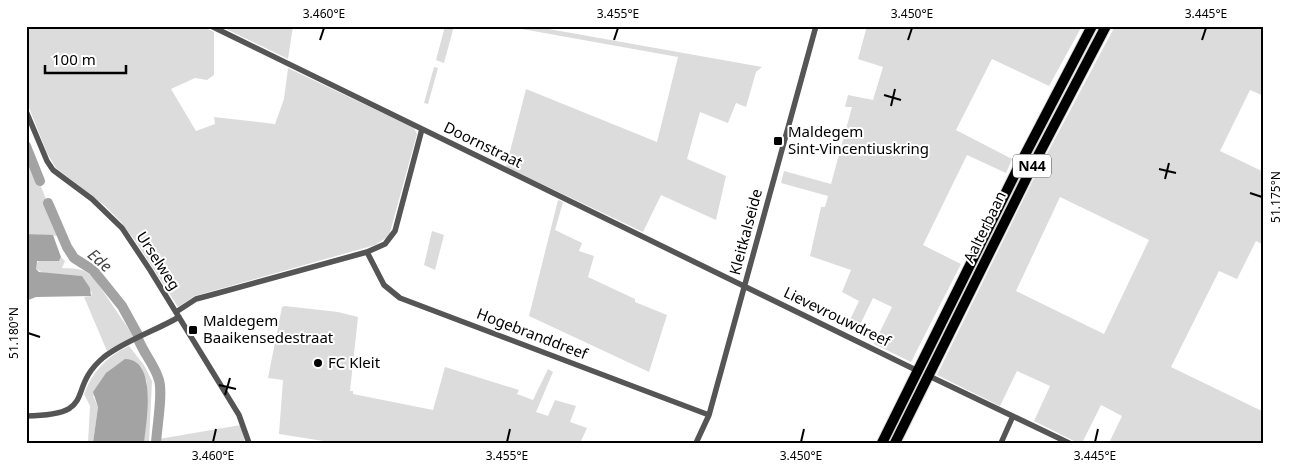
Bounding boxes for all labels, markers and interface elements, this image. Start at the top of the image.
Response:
text: 3.460°E [303,5,345,22]
text: 3.455°E [597,5,639,22]
text: 3.450°E [891,5,933,22]
text: 3.445°E [1185,5,1227,22]
scale bar [45,42,126,74]
text: 100 m [52,49,96,69]
street label: Doornstraat [441,116,527,172]
place label: Maldegem Sint-Vincentiuskring [788,121,929,158]
marker: Maldegem Sint-Vincentiuskring [772,135,784,147]
road number: N44 [1013,154,1051,178]
text: 51.175°N [1267,171,1284,223]
street label: Kleitkalseide [724,186,766,277]
street label: Aalterbaan [958,187,1010,266]
street label: Urselweg [132,227,185,294]
water label: Ede [83,243,117,277]
street label: Lievevrouwdreef [781,282,895,351]
street label: Hogebranddreef [474,303,591,364]
text: 51.180°N [5,307,22,359]
place label: Maldegem Baaikensedestraat [203,310,334,347]
marker: Maldegem Baaikensedestraat [187,324,199,336]
place label: FC Kleit [328,352,381,372]
marker: FC Kleit [312,357,324,369]
text: 3.460°E [192,447,234,464]
text: 3.455°E [486,447,528,464]
text: 3.450°E [780,447,822,464]
text: 3.445°E [1074,447,1116,464]

